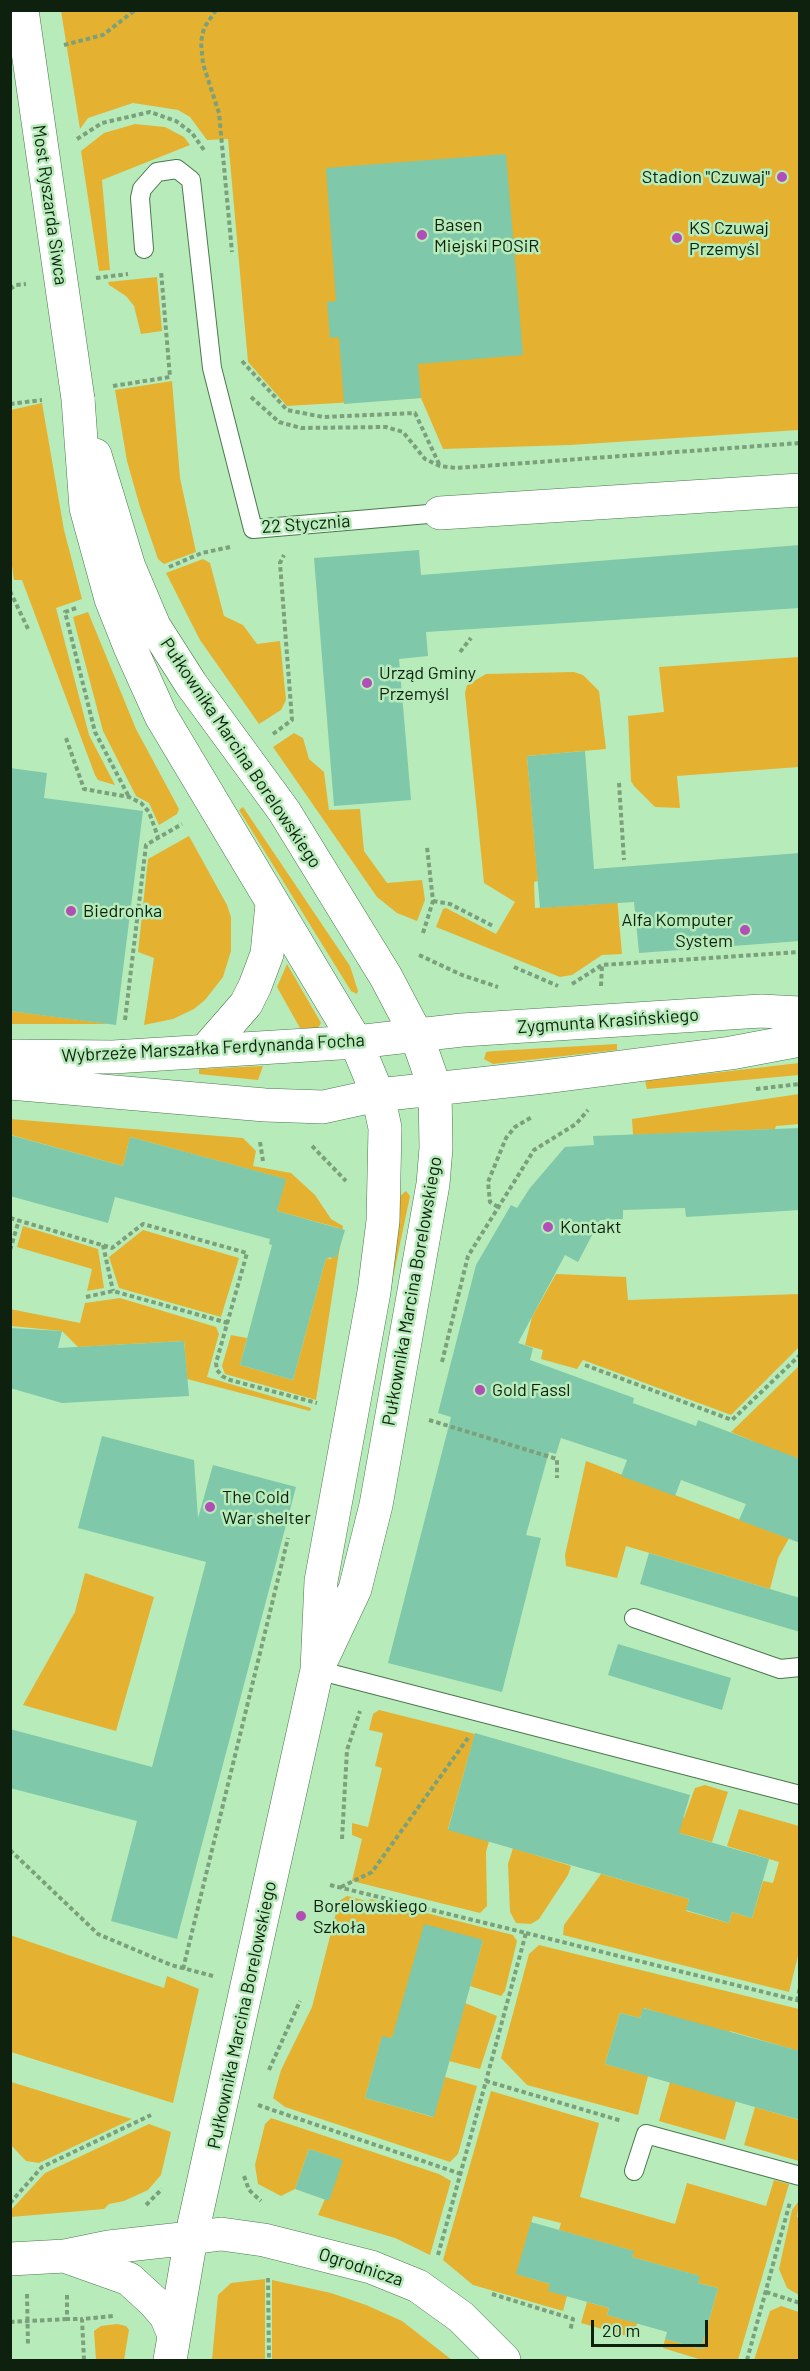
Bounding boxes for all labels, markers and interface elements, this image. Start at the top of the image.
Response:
street label: Most Ryszarda Siwca [28,124,72,286]
place label: Stadion "Czuwaj" [642,166,770,188]
marker: Stadion "Czuwaj" [775,170,789,184]
place label: Basen Miejski POSiR [434,214,539,256]
place label: KS Czuwaj Przemyśl [689,217,769,260]
marker: Basen Miejski POSiR [415,228,429,242]
marker: KS Czuwaj Przemyśl [670,231,684,245]
street label: 22 Stycznia [261,510,351,538]
street label: Pułkownika Marcina Borelowskiego [156,634,326,872]
place label: Urząd Gminy Przemyśl [379,662,476,704]
marker: Urząd Gminy Przemyśl [360,676,374,690]
place label: Biedronka [83,900,162,922]
marker: Biedronka [64,904,78,918]
place label: Alfa Komputer System [622,909,733,952]
marker: Alfa Komputer System [738,923,752,937]
street label: Zygmunta Krasińskiego [516,1004,700,1038]
street label: Wybrzeże Marszałka Ferdynanda Focha [61,1029,365,1067]
street label: Pułkownika Marcina Borelowskiego [378,1155,446,1427]
place label: Kontakt [560,1216,622,1238]
marker: Kontakt [541,1220,555,1234]
place label: Gold Fassl [492,1379,570,1401]
marker: Gold Fassl [473,1383,487,1397]
place label: The Cold War shelter [222,1486,311,1528]
marker: The Cold War shelter [203,1500,217,1514]
street label: Pułkownika Marcina Borelowskiego [203,1879,281,2151]
place label: Borelowskiego Szkoła [313,1895,427,1938]
marker: Borelowskiego Szkoła [294,1909,308,1923]
street label: Ogrodnicza [316,2243,406,2291]
scale bar [594,2308,711,2346]
text: 20 m [602,2319,640,2341]

